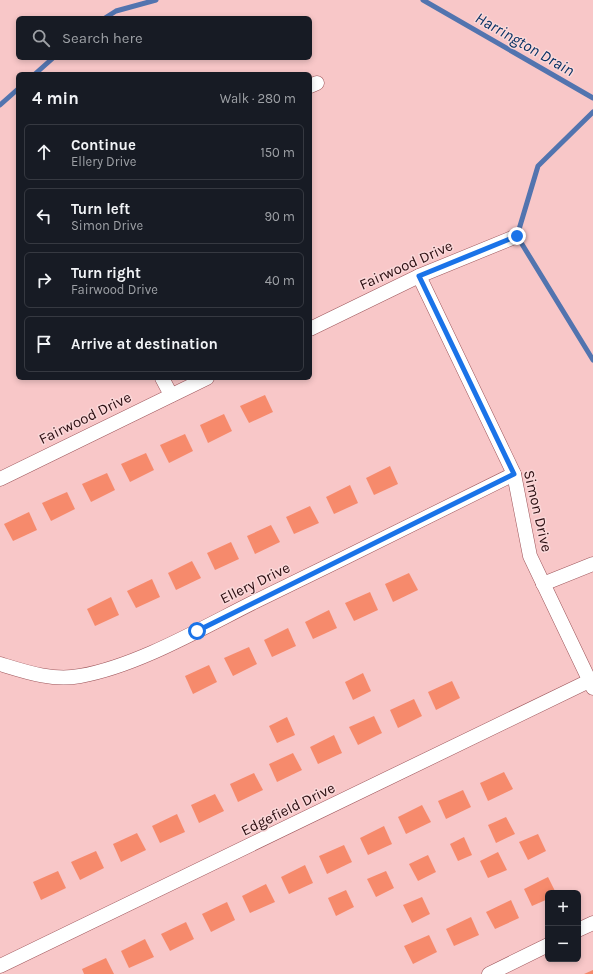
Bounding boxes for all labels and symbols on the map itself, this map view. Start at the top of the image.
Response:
water label: Harrington Drain [472,8,578,80]
route end [508,227,526,245]
street label: Fairwood Drive [356,236,456,294]
street label: Fairwood Drive [36,388,134,448]
street label: Simon Drive [520,468,556,554]
street label: Ellery Drive [217,558,293,608]
route start [188,622,206,640]
street label: Edgefield Drive [238,778,338,840]

